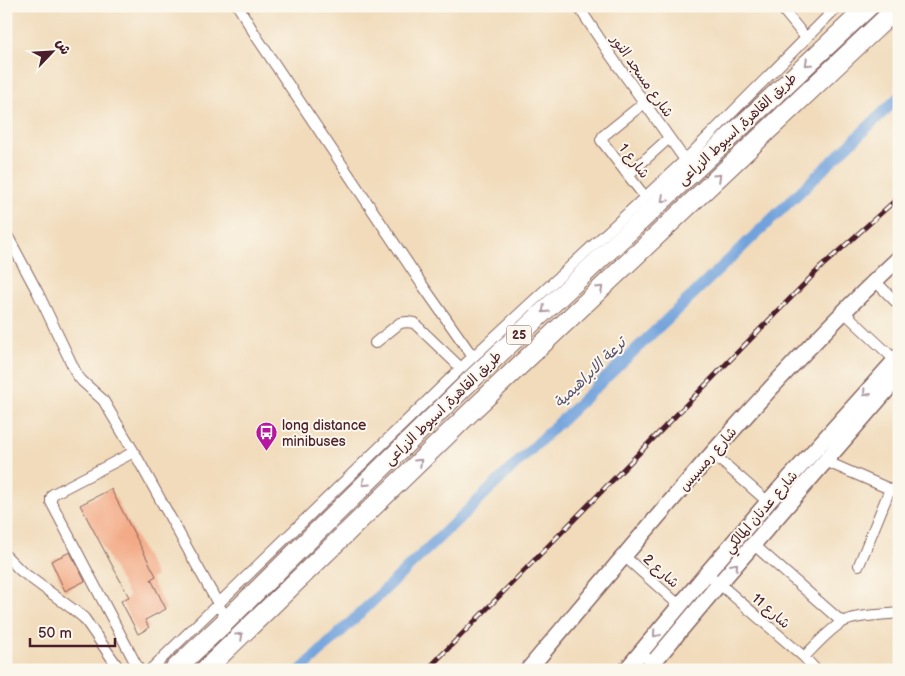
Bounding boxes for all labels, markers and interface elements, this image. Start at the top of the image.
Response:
north arrow [28,28,78,78]
street label: شارع مسجد النور [606,31,677,121]
text: ش [52,36,74,57]
one-way arrow [804,57,813,66]
street label: طريق القاهرة, اسيوط الزراعى [674,69,800,189]
street label: شارع 1 [614,140,653,182]
one-way arrow [712,174,721,183]
one-way arrow [660,193,669,202]
one-way arrow [594,286,603,295]
one-way arrow [542,304,551,313]
road number: 25 [506,326,532,344]
water label: ترعة الابراهيمية [550,332,632,412]
street label: طريق القاهرة, اسيوط الزراعى [381,347,505,469]
one-way arrow [863,387,872,396]
place label: long distance minibuses [282,417,366,450]
bus stop icon: long distance minibuses [254,421,278,452]
street label: شارع رمسيس [676,423,741,495]
one-way arrow [414,459,423,468]
street label: شارع عدنان المالكي [721,467,805,559]
one-way arrow [362,478,371,487]
street label: شارع 2 [639,551,682,592]
one-way arrow [729,562,738,571]
street label: شارع 11 [748,590,794,633]
scale bar [30,616,115,648]
text: 50 m [38,624,72,643]
one-way arrow [654,628,662,637]
one-way arrow [234,633,243,642]

